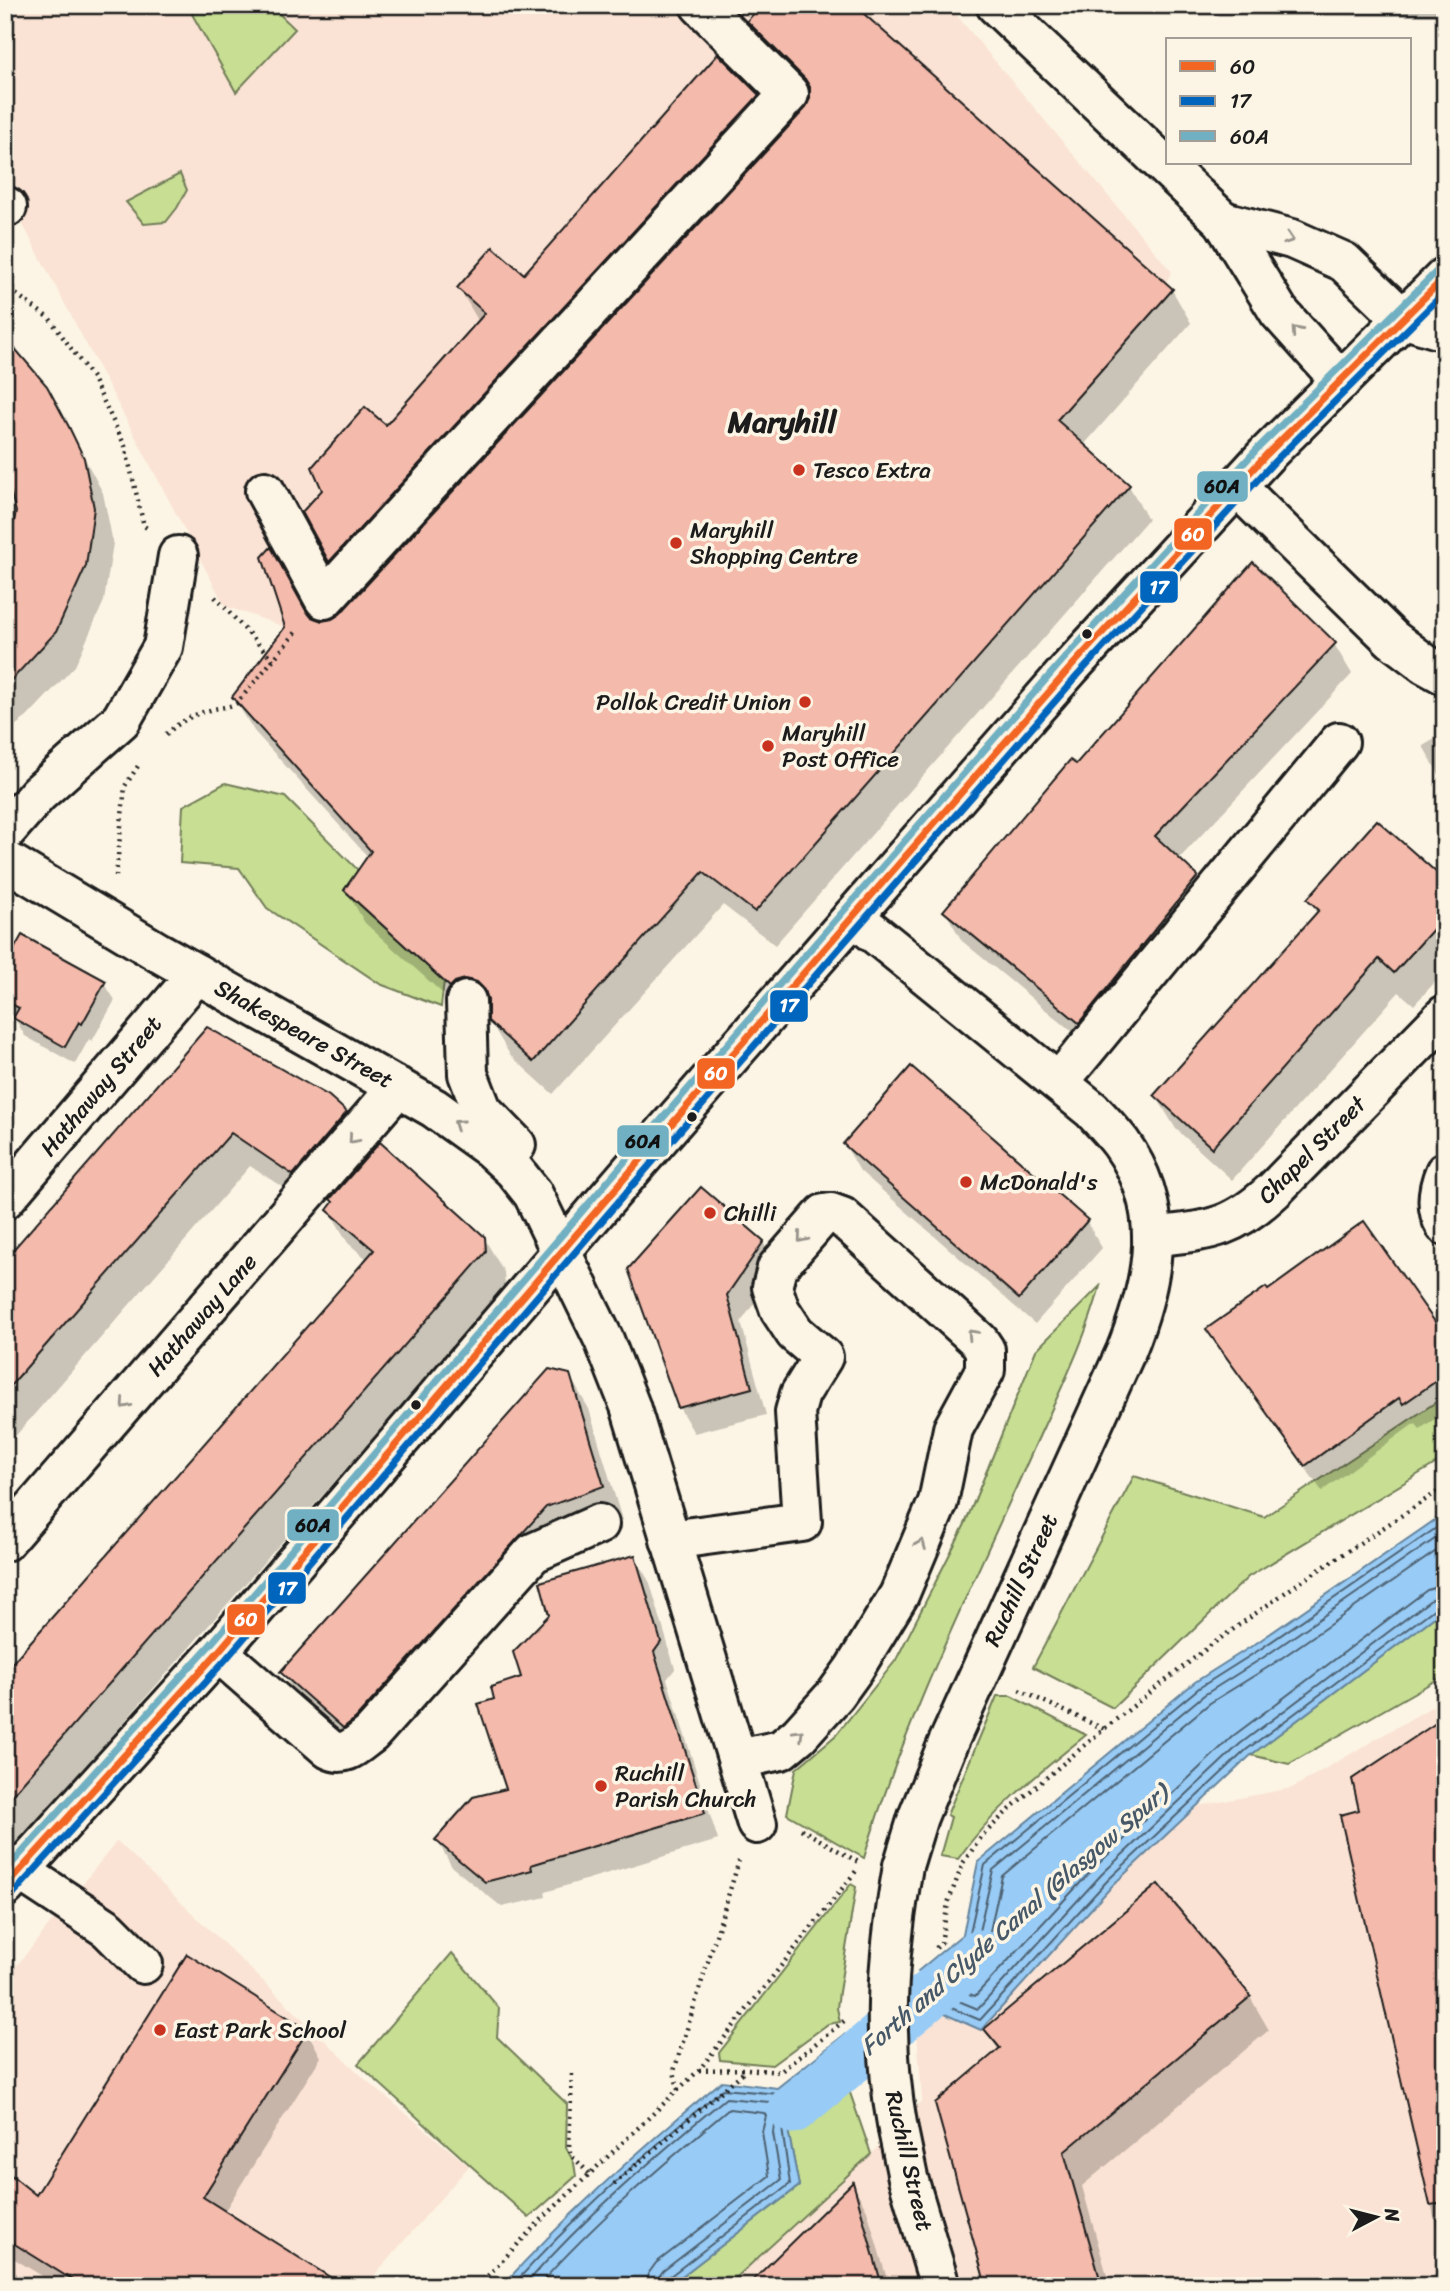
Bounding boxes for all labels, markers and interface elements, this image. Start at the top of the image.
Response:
legend [1166,38,1412,164]
text: 60 [1230,48,1255,86]
text: 17 [1230,82,1253,120]
text: 60A [1230,118,1269,156]
one-way arrow [1282,230,1294,245]
one-way arrow [1292,326,1304,339]
district label: Maryhill [727,395,838,449]
place label: Tesco Extra [813,450,931,491]
marker: Tesco Extra [791,462,807,478]
line badge: 60A [1196,470,1249,503]
text: 60A [1203,470,1240,503]
place label: Maryhill Shopping Centre [690,510,858,577]
line badge: 60 [1173,517,1213,551]
text: 60 [1181,518,1204,551]
marker: Maryhill Shopping Centre [668,535,684,551]
line badge: 17 [1139,570,1179,604]
text: 17 [1149,571,1171,604]
unlabelled marker [1080,627,1094,641]
place label: Pollok Credit Union [596,682,791,723]
marker: Pollok Credit Union [797,694,813,710]
place label: Maryhill Post Office [782,713,899,780]
marker: Maryhill Post Office [760,738,776,754]
street label: Shakespeare Street [207,968,401,1100]
line badge: 17 [769,989,809,1023]
text: 17 [779,989,801,1022]
street label: Hathaway Street [29,1006,173,1166]
line badge: 60 [696,1057,736,1090]
text: 60 [704,1057,727,1090]
street label: Chapel Street [1248,1085,1377,1214]
unlabelled marker [685,1110,699,1124]
one-way arrow [453,1120,466,1132]
line badge: 60A [616,1124,670,1158]
text: 60A [624,1125,661,1158]
one-way arrow [349,1130,361,1143]
place label: McDonald's [980,1162,1098,1203]
marker: McDonald's [958,1174,974,1190]
place label: Chilli [724,1193,777,1234]
marker: Chilli [702,1205,718,1221]
one-way arrow [798,1230,810,1243]
street label: Hathaway Lane [136,1244,268,1386]
one-way arrow [968,1330,981,1343]
one-way arrow [121,1396,133,1409]
unlabelled marker [409,1398,423,1412]
street label: Ruchill Street [972,1507,1070,1653]
line badge: 60A [286,1508,340,1542]
text: 60A [294,1509,331,1542]
one-way arrow [913,1539,927,1551]
line badge: 17 [267,1571,307,1605]
text: 17 [277,1572,299,1605]
line badge: 60 [226,1603,266,1636]
text: 60 [234,1603,257,1636]
one-way arrow [791,1730,804,1743]
place label: Ruchill Parish Church [615,1753,757,1820]
water label: Forth and Clyde Canal (Glasgow Spur) [850,1771,1181,2066]
marker: Ruchill Parish Church [593,1778,609,1794]
place label: East Park School [174,2010,346,2051]
marker: East Park School [152,2022,168,2038]
street label: Ruchill Street [873,2087,945,2235]
north arrow [1342,2182,1412,2252]
text: N [1375,2205,1410,2224]

